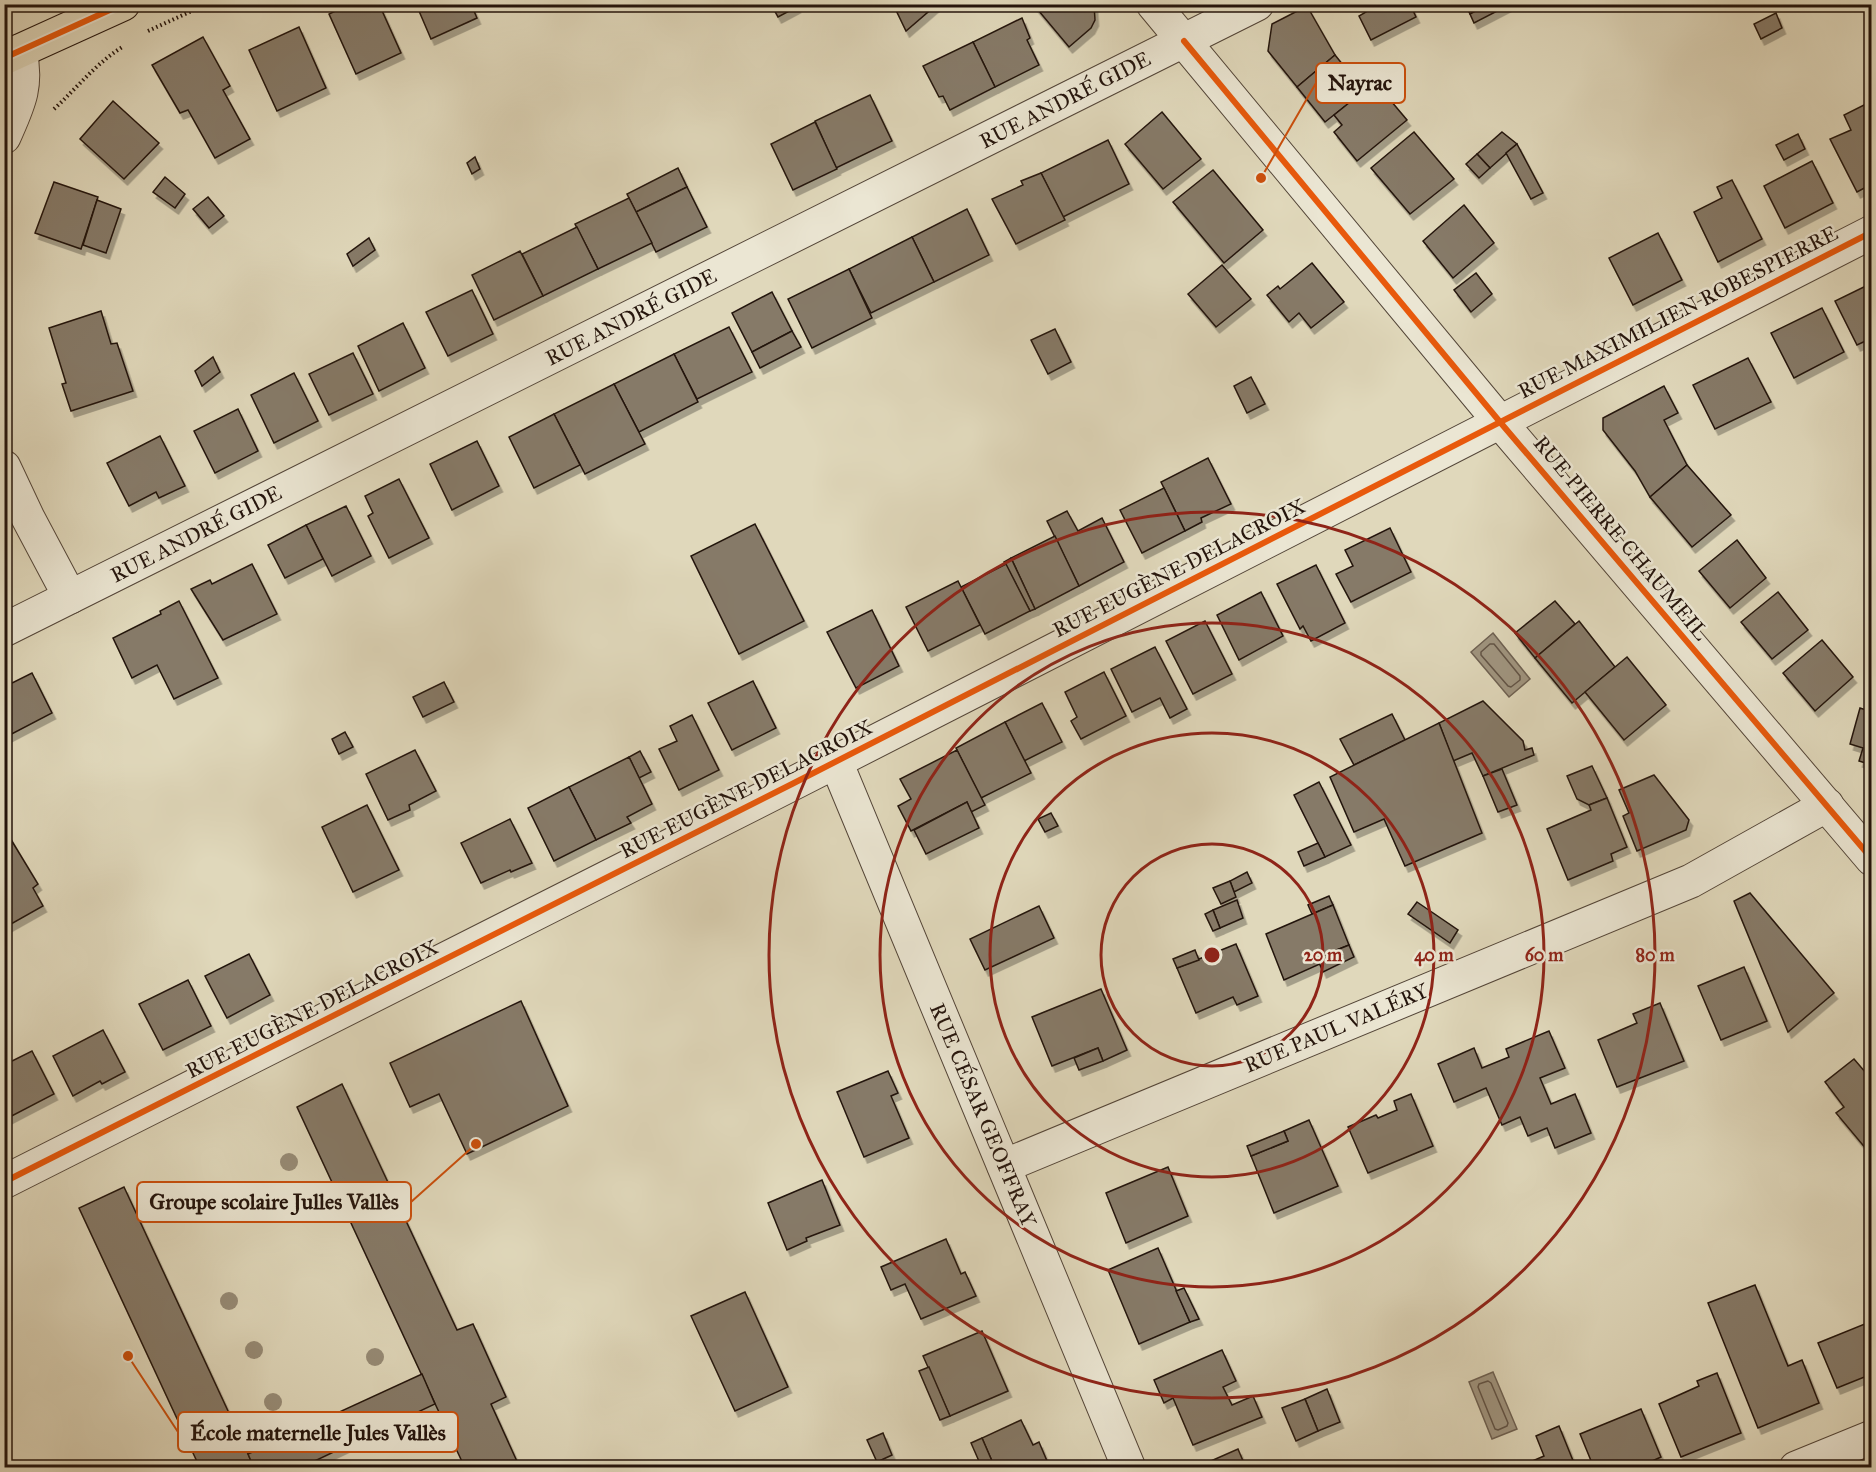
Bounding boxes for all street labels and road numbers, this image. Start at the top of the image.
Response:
street label: RUE ANDRÉ GIDE [975,45,1155,154]
street label: RUE MAXIMILIEN ROBESPIERRE [1514,220,1842,404]
street label: RUE ANDRÉ GIDE [541,262,721,371]
street label: RUE PIERRE CHAUMEIL [1528,430,1714,646]
street label: RUE ANDRÉ GIDE [106,479,286,588]
street label: RUE EUGÈNE DELACROIX [1048,492,1310,643]
street label: RUE EUGÈNE DELACROIX [615,713,877,864]
street label: RUE EUGÈNE DELACROIX [181,933,443,1084]
street label: RUE PAUL VALÉRY [1240,976,1432,1078]
street label: RUE CÉSAR GEOFFRAY [924,999,1043,1231]

